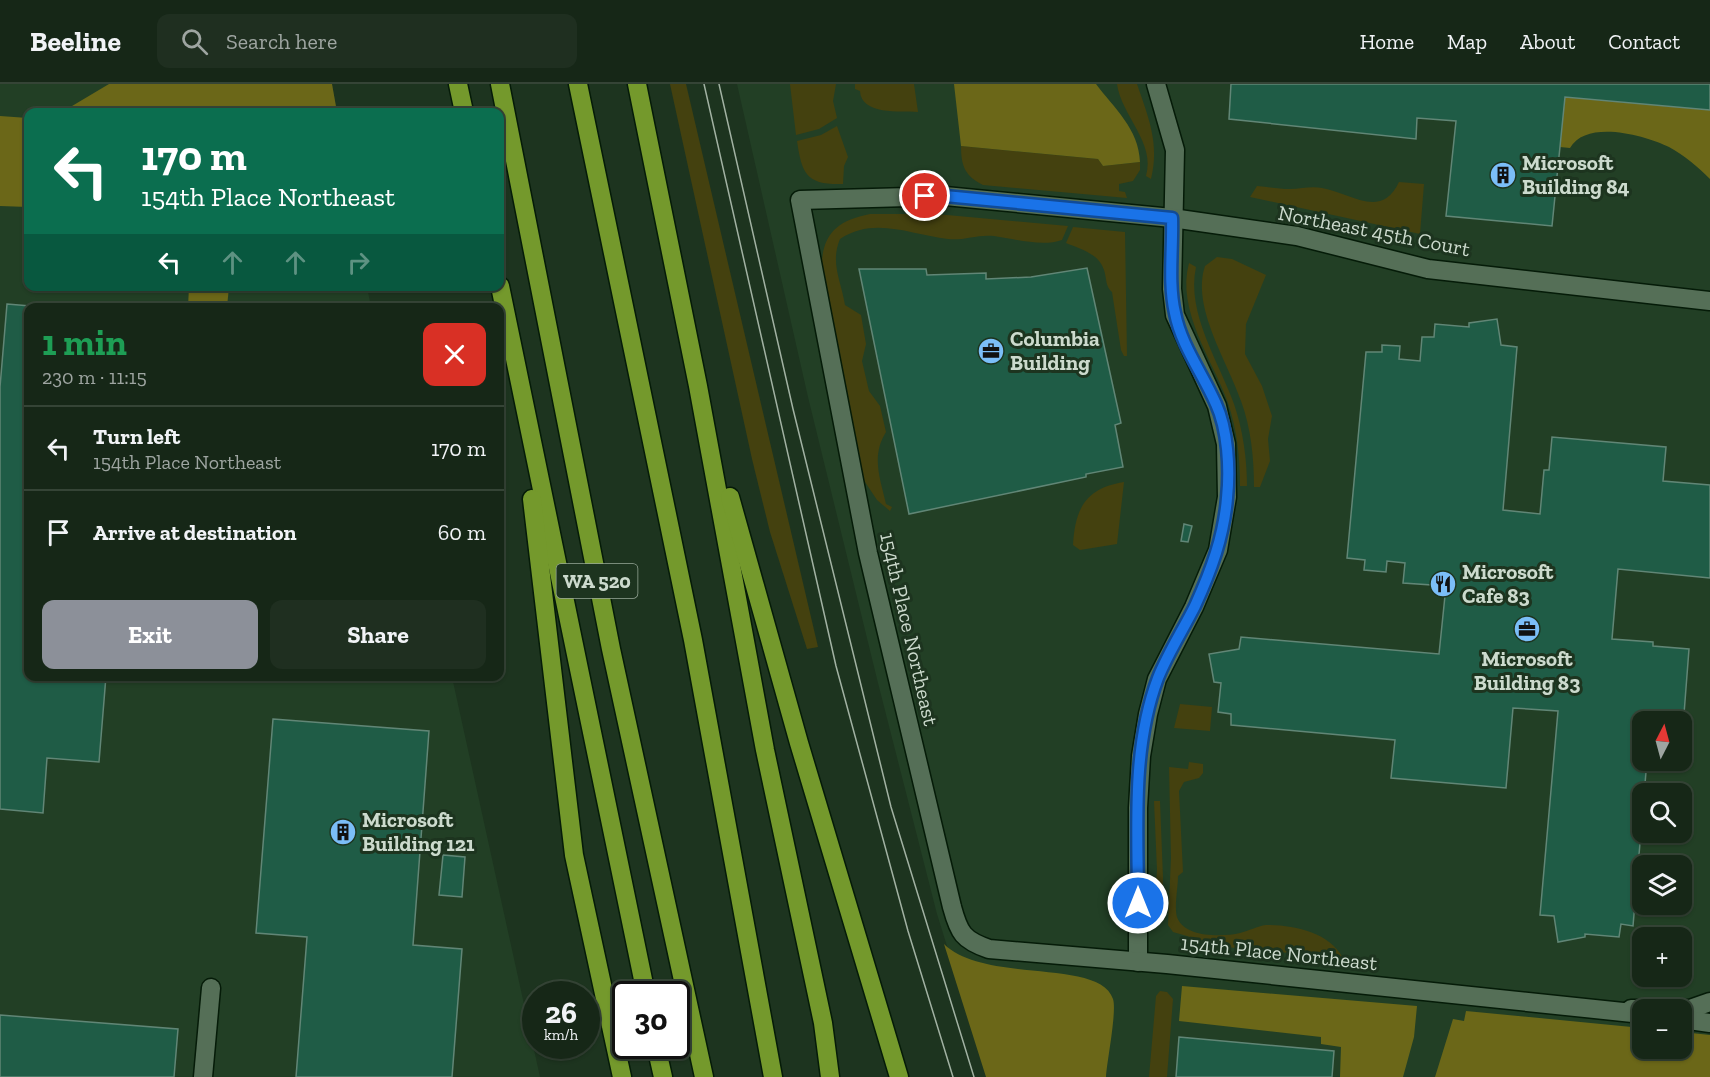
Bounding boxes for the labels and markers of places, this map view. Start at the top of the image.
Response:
place label: Microsoft Building 84 [1522,150,1629,199]
building icon: Microsoft Building 84 [1488,160,1518,190]
pin [899,170,950,221]
place label: Columbia Building [1010,326,1100,375]
office icon: Columbia Building [976,336,1006,366]
place label: Microsoft Cafe 83 [1462,559,1554,608]
restaurant icon: Microsoft Cafe 83 [1428,569,1458,599]
office icon: Microsoft Building 83 [1512,614,1542,644]
place label: Microsoft Building 83 [1474,646,1580,695]
place label: Microsoft Building 121 [362,807,475,856]
building icon: Microsoft Building 121 [328,817,358,847]

